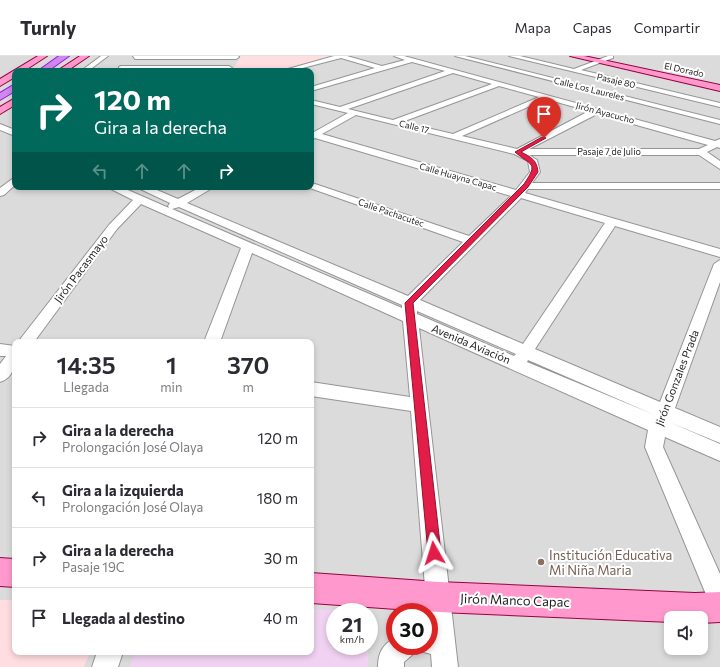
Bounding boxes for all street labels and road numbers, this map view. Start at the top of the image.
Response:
street label: El Dorado [663,60,705,79]
street label: Pasaje 80 [596,71,637,90]
street label: Calle Los Laureles [553,74,626,103]
street label: Jirón Ayacucho [575,99,636,126]
street label: Calle 17 [398,117,430,136]
street label: Pasaje 7 de Julio [577,146,641,157]
street label: Calle Huayna Capac [418,160,499,193]
street label: Calle Pachacutec [357,196,426,229]
street label: Jirón Pacasmayo [51,232,111,306]
street label: Avenida Aviación [430,321,513,366]
street label: Jirón Gonzales Prada [652,328,702,428]
street label: Jirón Manco Capac [460,590,570,610]

